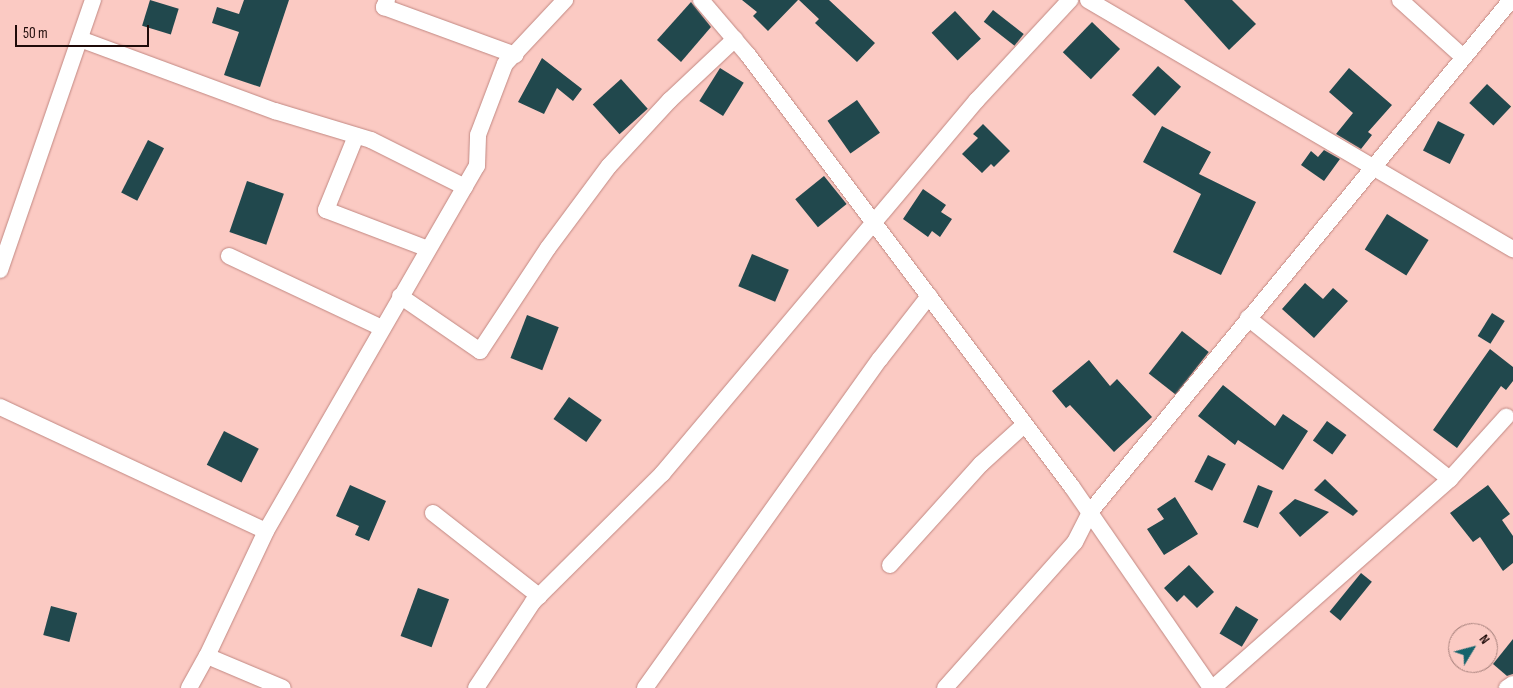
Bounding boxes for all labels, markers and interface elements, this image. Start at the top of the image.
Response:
scale bar [18,15,151,47]
text: 50 m [23,24,48,43]
north arrow [1448,623,1498,673]
text: N [1476,631,1494,647]

